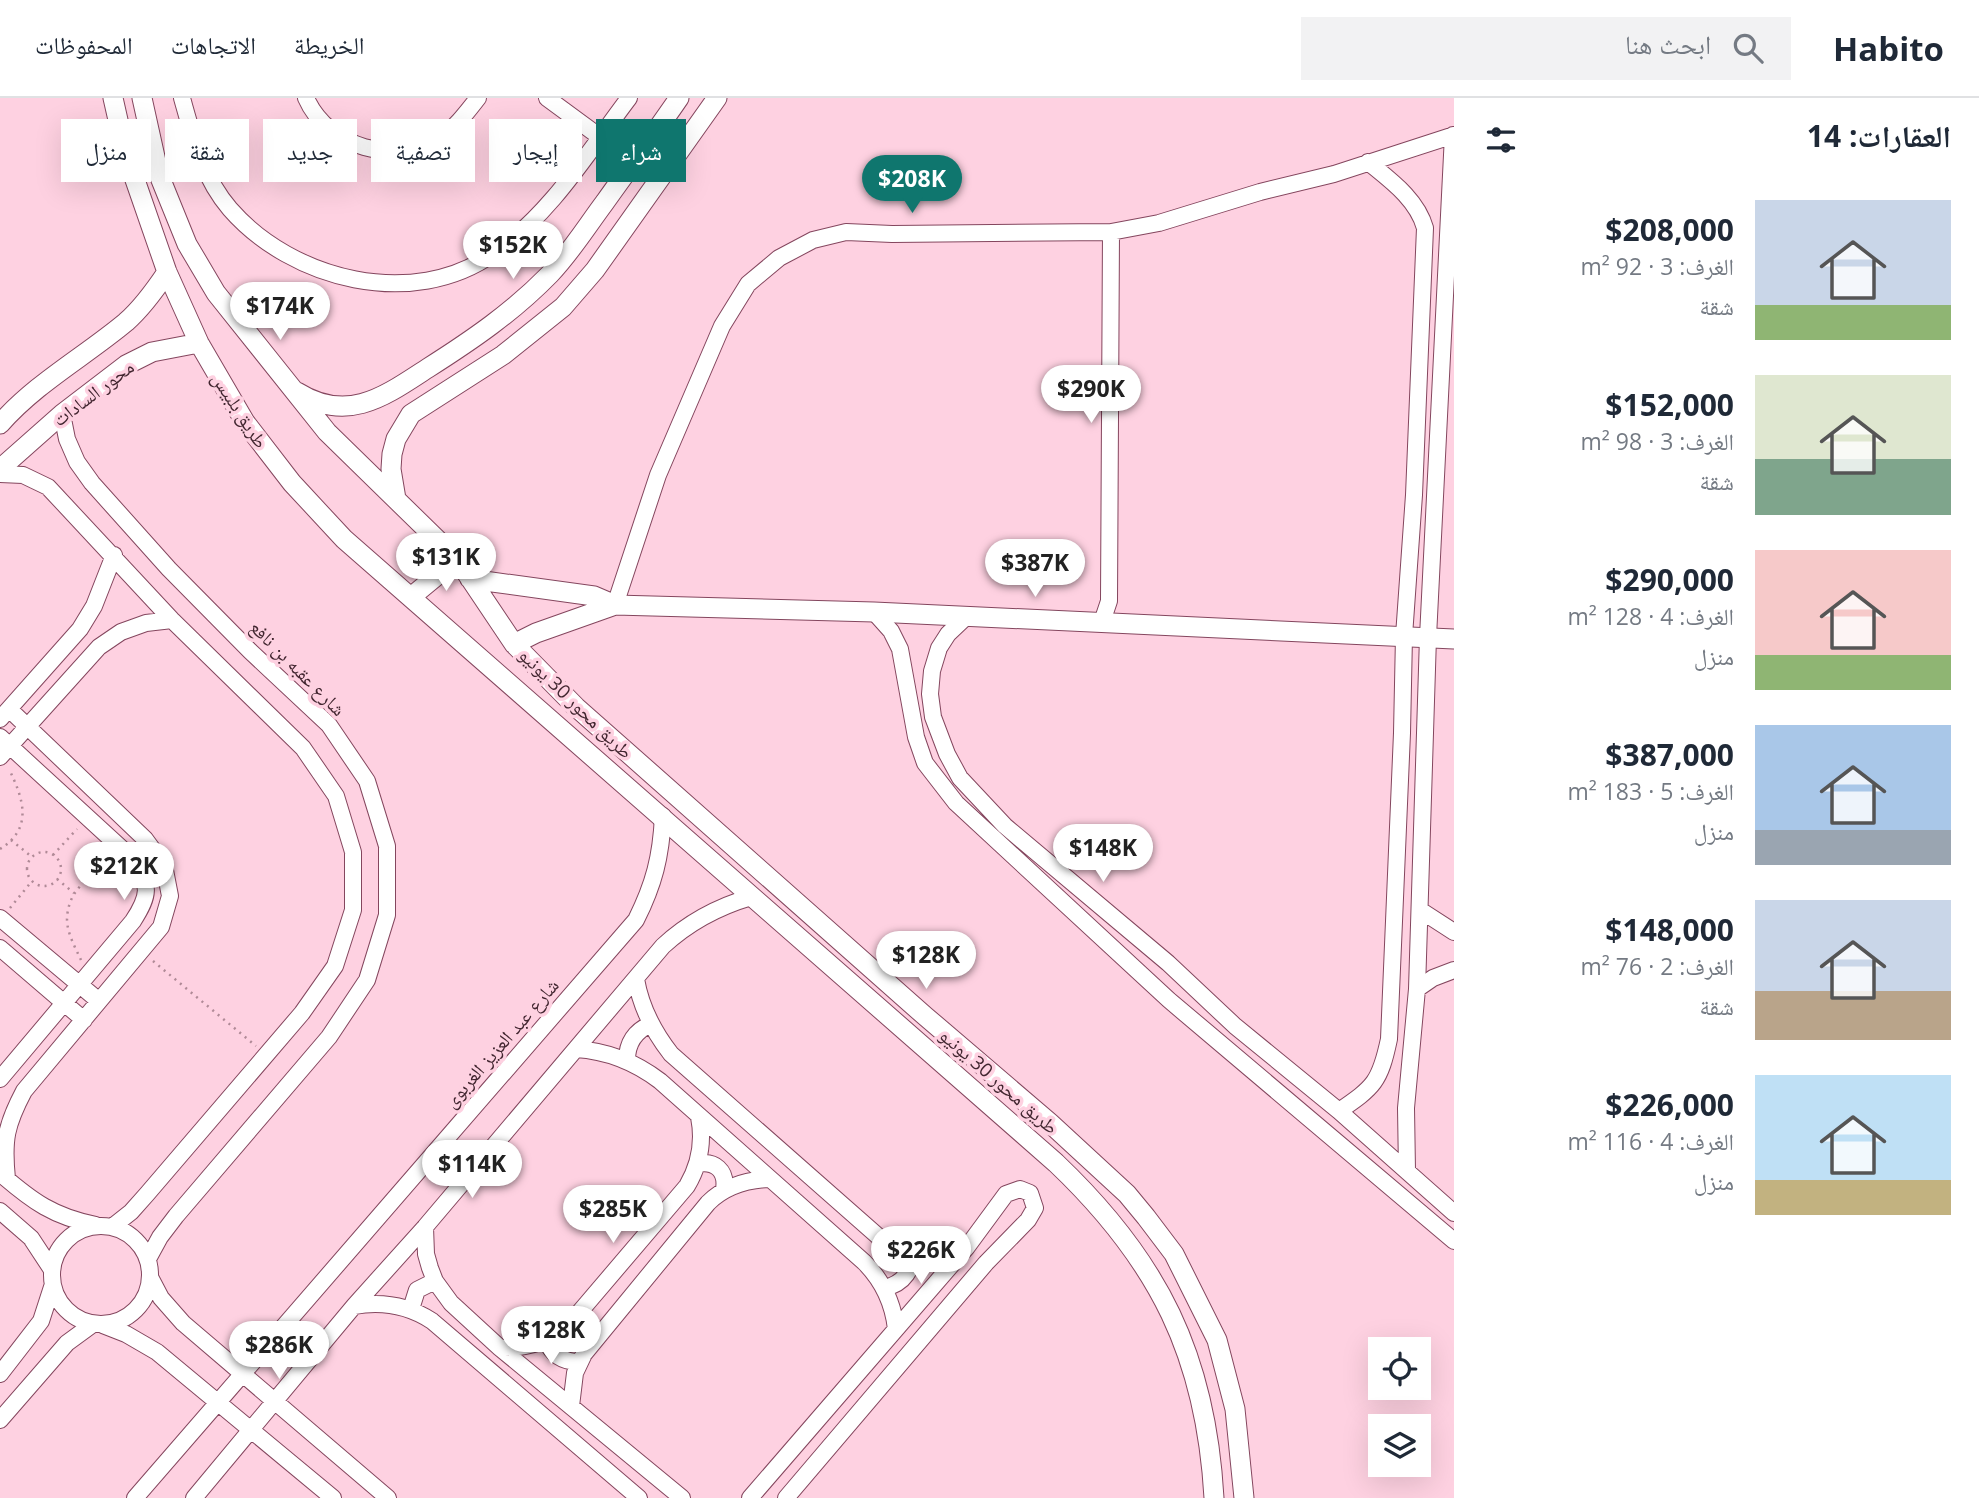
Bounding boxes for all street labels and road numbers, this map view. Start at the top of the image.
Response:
street label: محور السادات [47,354,139,432]
street label: طريق بلبيس [206,367,274,453]
street label: شارع عقبه بن نافع [244,614,352,722]
street label: طريق محور 30 يونيو [513,642,639,764]
street label: شارع عبد العزيز الغربوى [438,973,564,1113]
street label: طريق محور 30 يونيو [934,1022,1064,1140]

